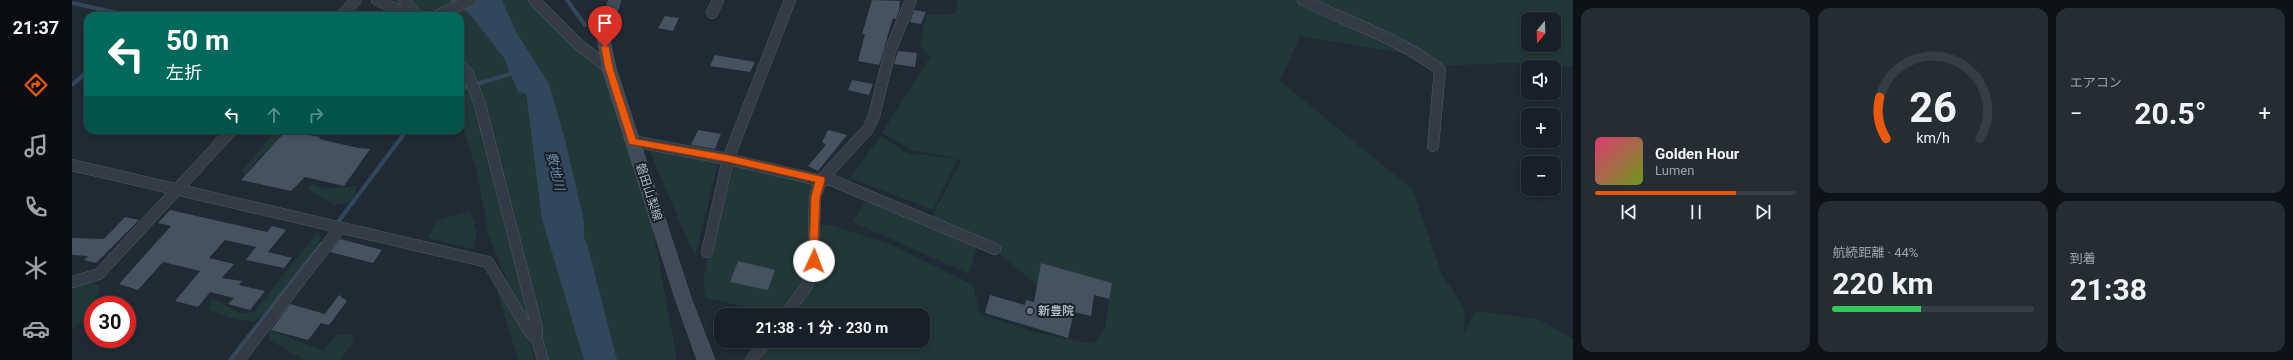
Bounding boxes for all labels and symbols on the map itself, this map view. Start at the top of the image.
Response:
pin [588,6,622,47]
north arrow [1521,12,1561,52]
water label: 敷地川 [544,150,568,194]
street label: 磐田山梨線 [633,161,665,223]
position arrow [793,240,835,282]
speed limit sign: 30 [84,296,136,348]
place label: 新豊院 [1038,304,1074,318]
marker: 新豊院 [1025,306,1035,316]

